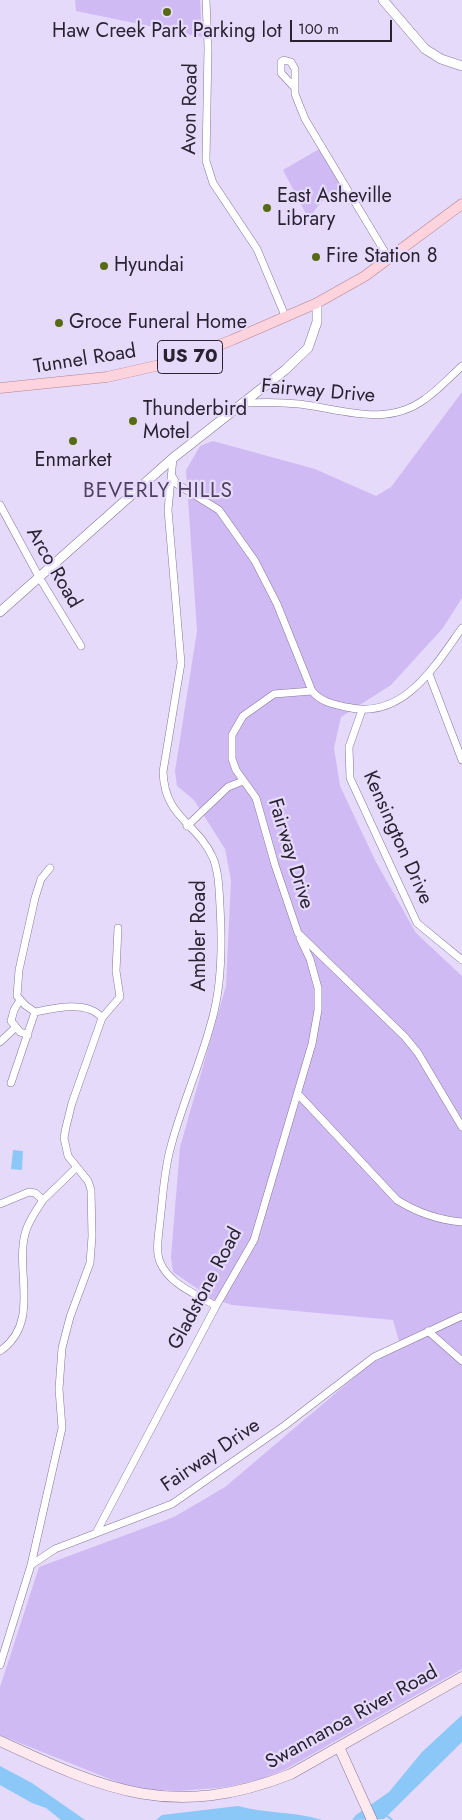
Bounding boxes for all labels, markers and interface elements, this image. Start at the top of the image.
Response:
marker: Haw Creek Park Parking lot [161,6,173,18]
scale bar [292,10,394,42]
text: 100 m [298,18,339,40]
place label: Haw Creek Park Parking lot [52,20,282,44]
street label: Avon Road [178,63,204,155]
place label: East Asheville Library [277,185,392,232]
marker: East Asheville Library [261,202,273,214]
place label: Fire Station 8 [326,245,438,269]
marker: Fire Station 8 [310,251,322,263]
place label: Hyundai [114,254,184,278]
marker: Hyundai [98,260,110,272]
place label: Groce Funeral Home [69,311,247,335]
marker: Groce Funeral Home [53,317,65,329]
street label: Tunnel Road [32,340,138,380]
road number: US 70 [158,341,222,374]
street label: Fairway Drive [260,375,376,409]
place label: Thunderbird Motel [143,398,247,445]
marker: Thunderbird Motel [127,415,139,427]
marker: Enmarket [67,435,79,447]
place label: Enmarket [34,449,112,473]
district label: BEVERLY HILLS [81,479,235,505]
street label: Arco Road [20,523,86,613]
street label: Kensington Drive [357,768,437,908]
street label: Fairway Drive [262,796,318,912]
street label: Ambler Road [188,880,212,992]
street label: Gladstone Road [164,1224,248,1354]
street label: Fairway Drive [157,1414,265,1498]
street label: Swannanoa River Road [262,1661,442,1775]

